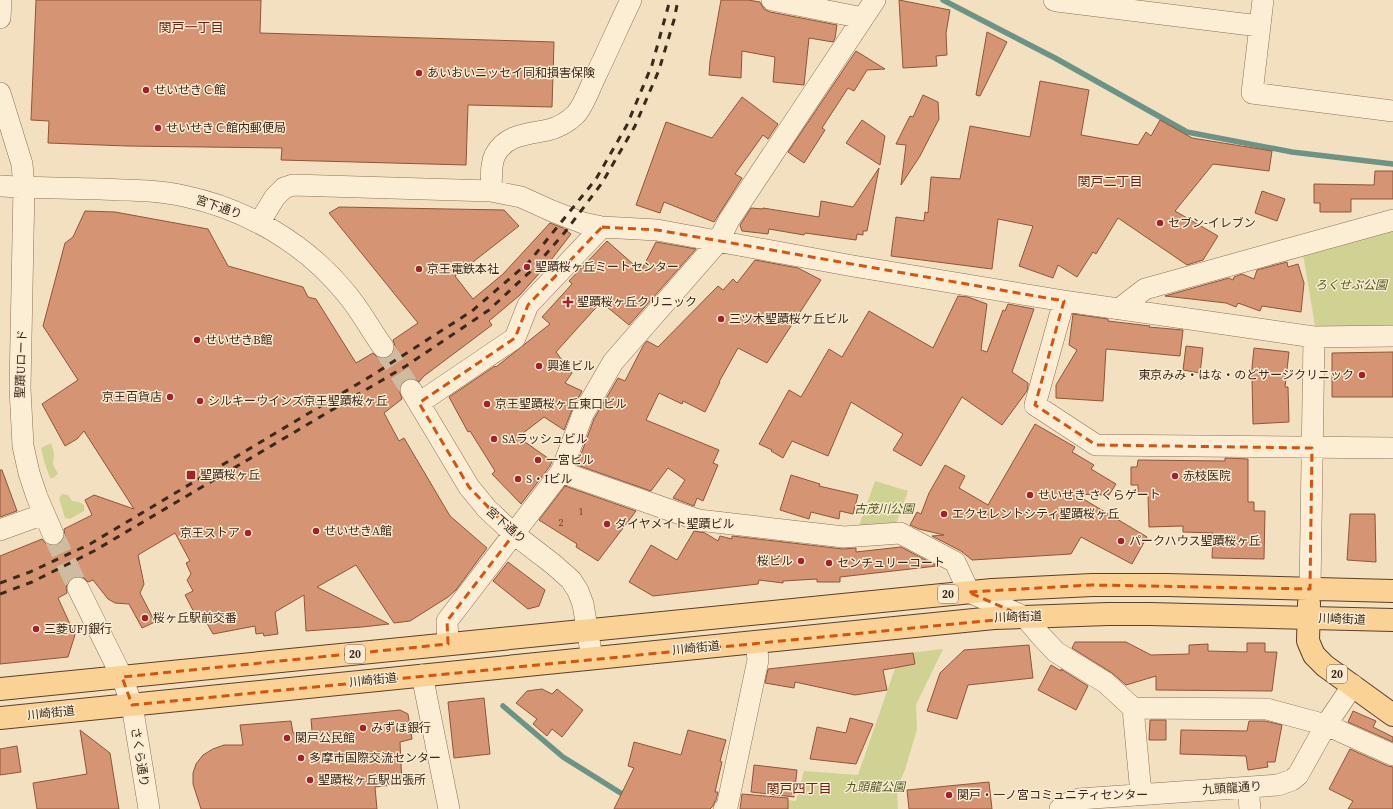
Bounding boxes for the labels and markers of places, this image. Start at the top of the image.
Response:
place label: あいおいニッセイ同和損害保険 [427,65,595,81]
marker: あいおいニッセイ同和損害保険 [414,68,424,78]
place label: せいせきＣ館 [154,82,226,98]
marker: せいせきＣ館 [141,85,151,95]
place label: せいせきＣ館内郵便局 [166,120,286,136]
marker: せいせきＣ館内郵便局 [153,123,163,133]
place label: セブン-イレブン [1168,215,1256,231]
marker: セブン-イレブン [1155,218,1165,228]
place label: 聖蹟桜ヶ丘ミートセンター [535,259,679,275]
place label: 京王電鉄本社 [427,261,499,277]
marker: 聖蹟桜ヶ丘ミートセンター [522,262,532,272]
marker: 京王電鉄本社 [414,264,424,274]
place label: 聖蹟桜ヶ丘クリニック [577,294,697,310]
marker: 聖蹟桜ヶ丘クリニック [562,296,574,308]
place label: 三ツ木聖蹟桜ケ丘ビル [729,311,849,327]
marker: 三ツ木聖蹟桜ケ丘ビル [716,314,726,324]
place label: せいせきB館 [205,332,273,348]
marker: せいせきB館 [192,335,202,345]
place label: 興進ビル [547,358,595,374]
marker: 興進ビル [534,361,544,371]
place label: 東京みみ・はな・のどサージクリニック [1138,367,1354,383]
marker: 東京みみ・はな・のどサージクリニック [1357,370,1367,380]
place label: 京王百貨店 [102,389,162,405]
marker: 京王百貨店 [165,392,175,402]
place label: シルキーウインズ京王聖蹟桜ヶ丘 [208,393,388,409]
marker: シルキーウインズ京王聖蹟桜ヶ丘 [195,396,205,406]
place label: 京王聖蹟桜ヶ丘東口ビル [495,396,627,412]
marker: 京王聖蹟桜ヶ丘東口ビル [482,399,492,409]
place label: SAラッシュビル [502,431,588,447]
marker: SAラッシュビル [489,434,499,444]
place label: 一宮ビル [546,452,594,468]
marker: 一宮ビル [533,455,543,465]
place label: 聖蹟桜ヶ丘 [200,467,260,483]
place label: 赤枝医院 [1183,468,1231,484]
marker: 聖蹟桜ヶ丘 [185,469,197,481]
place label: S・Iビル [526,471,573,487]
marker: 赤枝医院 [1170,471,1180,481]
marker: S・Iビル [513,474,523,484]
place label: せいせき さくらゲート [1038,487,1161,503]
marker: せいせき さくらゲート [1025,490,1035,500]
place label: エクセレントシティ聖蹟桜ヶ丘 [952,506,1119,522]
marker: エクセレントシティ聖蹟桜ヶ丘 [939,509,949,519]
place label: ダイヤメイト聖蹟ビル [615,516,734,532]
marker: ダイヤメイト聖蹟ビル [602,519,612,529]
place label: せいせきA館 [324,523,392,539]
place label: 京王ストア [180,525,240,541]
marker: せいせきA館 [311,526,321,536]
marker: 京王ストア [243,528,253,538]
place label: パークハウス聖蹟桜ヶ丘 [1129,533,1260,549]
marker: パークハウス聖蹟桜ヶ丘 [1116,536,1126,546]
place label: 桜ビル [757,553,793,569]
place label: センチュリーコート [837,555,945,571]
marker: 桜ビル [796,556,806,566]
marker: センチュリーコート [824,558,834,568]
place label: 桜ヶ丘駅前交番 [153,610,237,626]
marker: 桜ヶ丘駅前交番 [140,613,150,623]
place label: 三菱UFJ銀行 [44,621,112,637]
marker: 三菱UFJ銀行 [31,624,41,634]
place label: みずほ銀行 [371,720,431,736]
marker: みずほ銀行 [358,723,368,733]
place label: 関戸公民館 [295,730,355,746]
marker: 関戸公民館 [282,733,292,743]
place label: 多摩市国際交流センター [309,750,441,766]
marker: 多摩市国際交流センター [296,753,306,763]
place label: 聖蹟桜ヶ丘駅出張所 [318,772,426,788]
marker: 聖蹟桜ヶ丘駅出張所 [305,775,315,785]
place label: 関戸・一ノ宮コミュニティセンター [957,787,1148,803]
marker: 関戸・一ノ宮コミュニティセンター [944,790,954,800]

